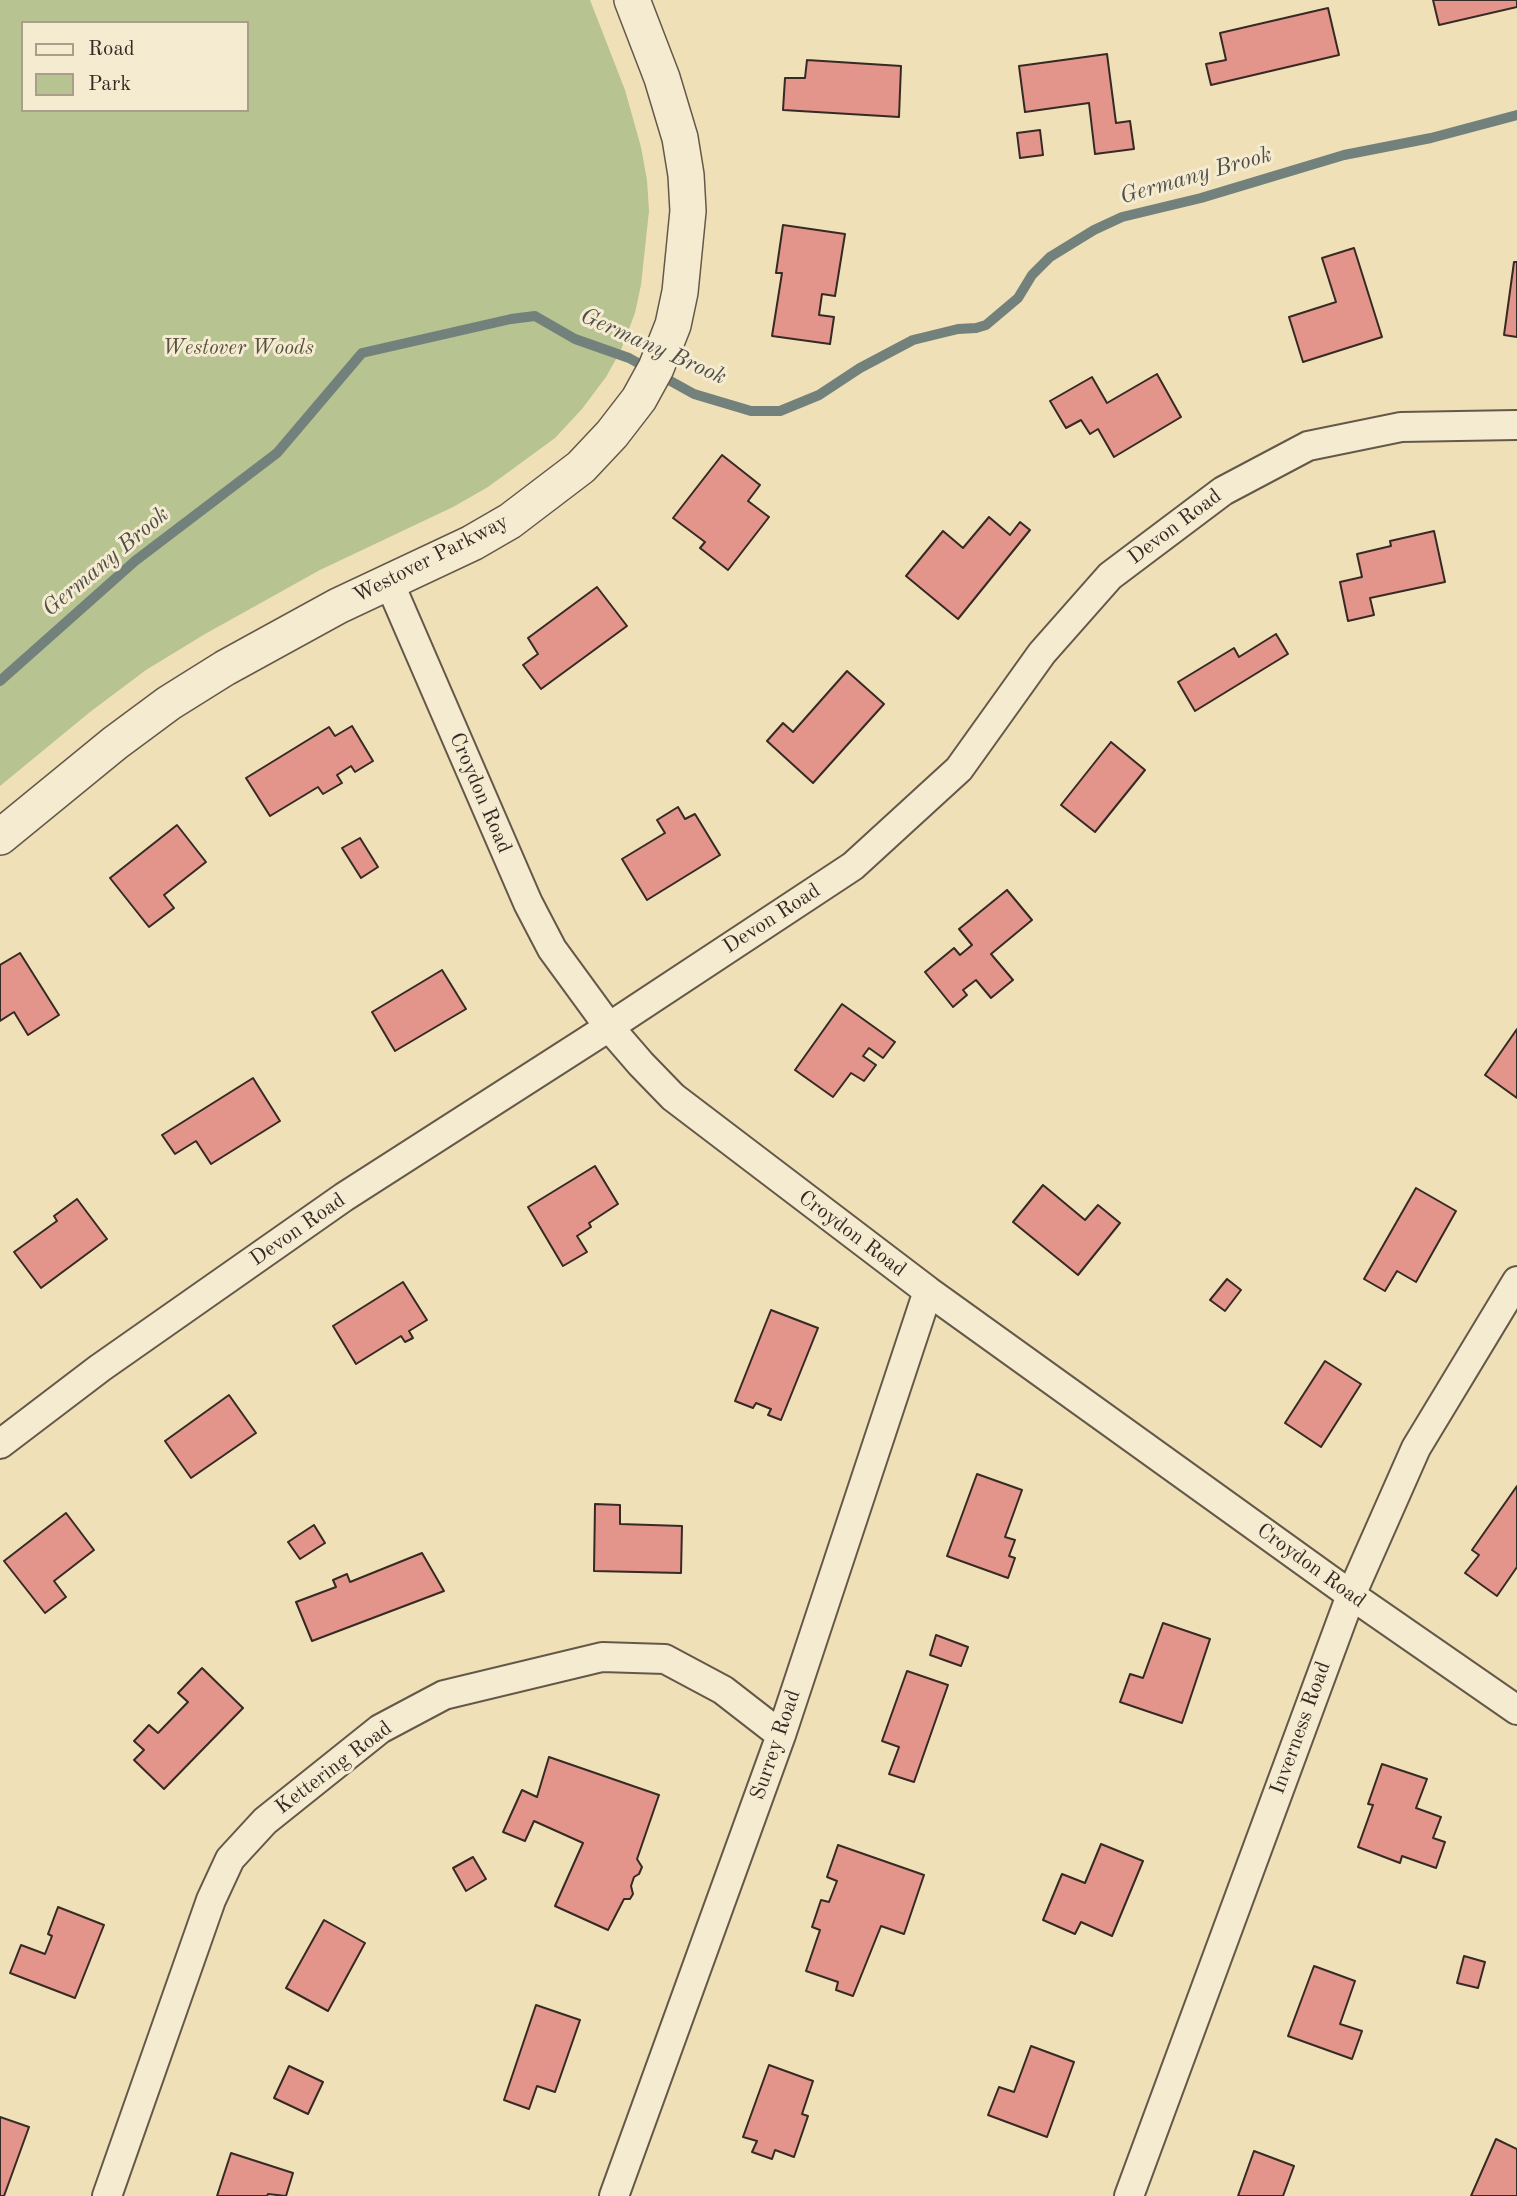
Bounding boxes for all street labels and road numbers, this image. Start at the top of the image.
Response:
street label: Devon Road [1123,484,1227,570]
street label: Westover Parkway [349,509,513,609]
street label: Croydon Road [443,729,517,857]
street label: Devon Road [719,878,825,960]
street label: Croydon Road [793,1185,911,1283]
street label: Devon Road [245,1188,351,1272]
street label: Croydon Road [1252,1518,1370,1614]
street label: Inverness Road [1265,1658,1337,1798]
street label: Surrey Road [745,1687,807,1803]
street label: Kettering Road [271,1716,397,1820]

